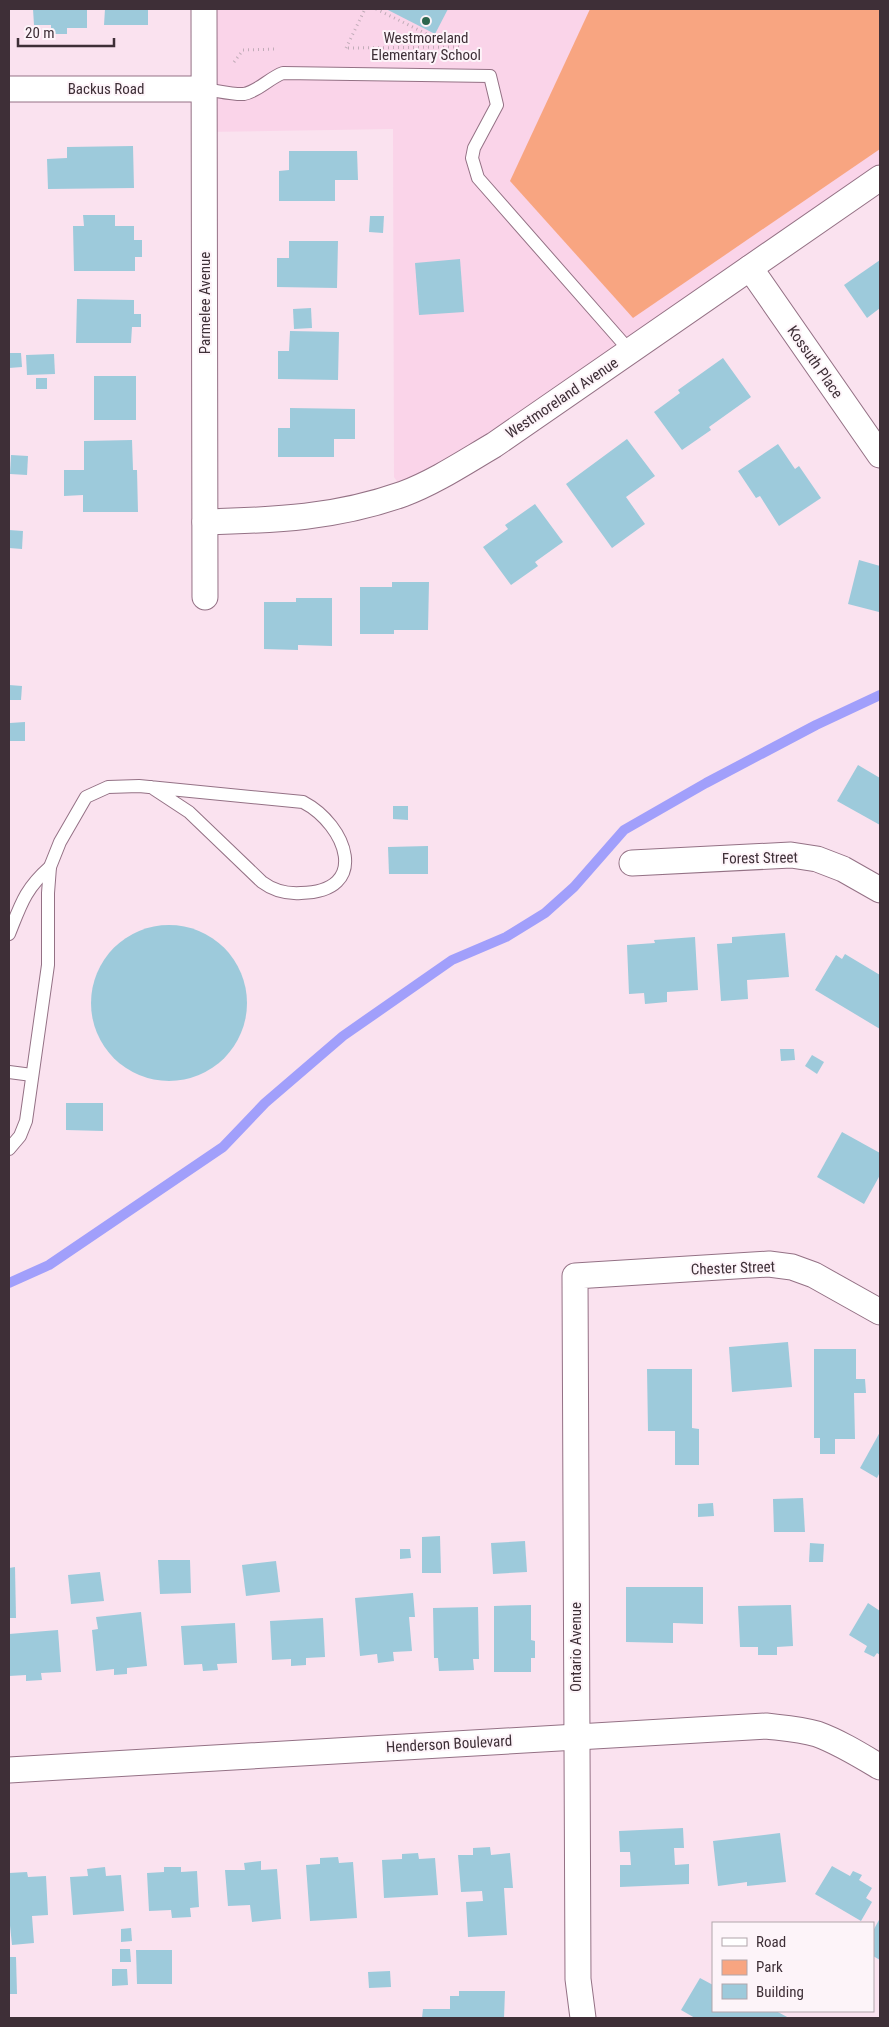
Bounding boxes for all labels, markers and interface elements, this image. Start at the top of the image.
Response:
scale bar [18,15,114,47]
marker: Westmoreland Elementary School [420,15,432,27]
text: 20 m [25,24,55,42]
place label: Westmoreland Elementary School [371,29,481,64]
street label: Backus Road [68,80,144,98]
street label: Parmelee Avenue [196,252,214,354]
street label: Kossuth Place [783,322,847,402]
street label: Westmoreland Avenue [502,354,622,442]
street label: Forest Street [722,848,798,868]
street label: Chester Street [691,1258,775,1278]
street label: Ontario Avenue [567,1602,585,1692]
street label: Henderson Boulevard [385,1732,513,1756]
legend [712,1922,874,2012]
text: Road [756,1933,786,1951]
text: Park [756,1958,783,1976]
text: Building [756,1983,804,2001]

